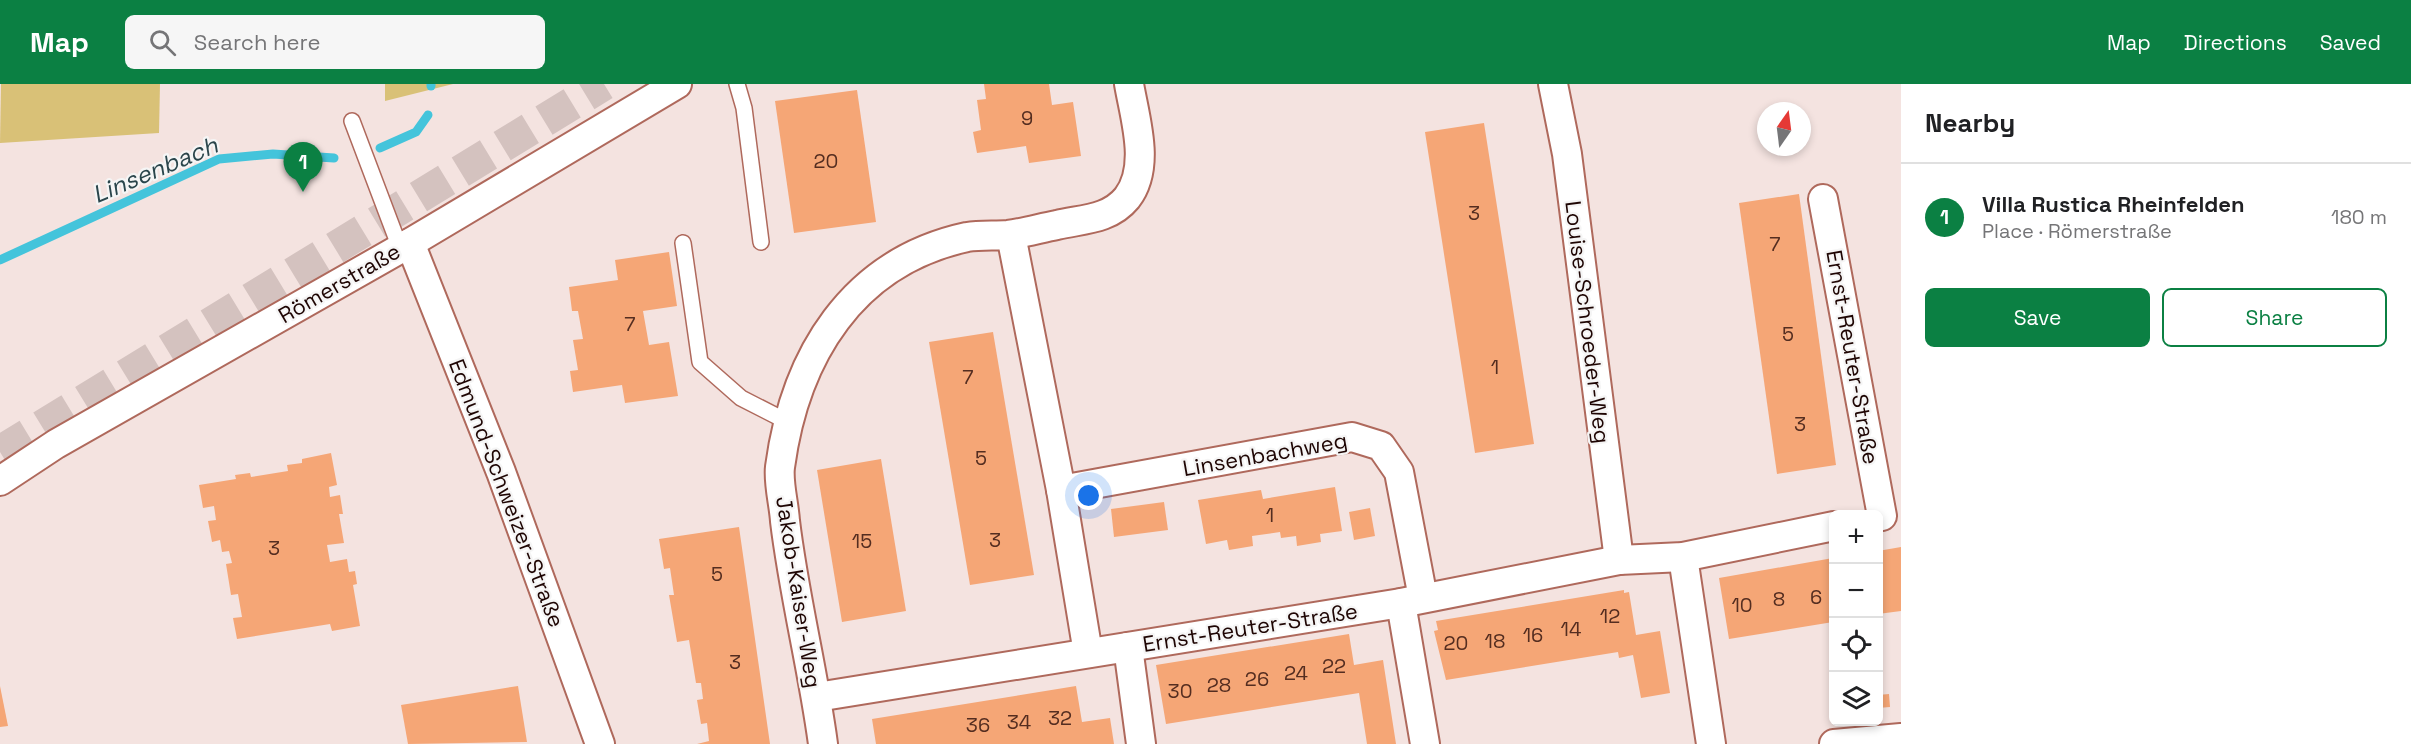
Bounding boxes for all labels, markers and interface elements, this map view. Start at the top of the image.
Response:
search box [125,15,545,69]
text: Map [30,24,89,60]
icon: search [146,26,179,59]
text: Search here [194,28,321,56]
text: Map [2107,29,2151,56]
text: Directions [2184,29,2287,56]
text: Saved [2320,29,2381,56]
north arrow [1757,102,1811,156]
house number: 9 [1021,105,1033,131]
text: Nearby [1925,106,2015,140]
water label: Linsenbach [87,129,223,210]
pin: 1 [284,142,322,192]
house number: 20 [814,148,838,174]
text: Villa Rustica Rheinfelden [1982,190,2245,218]
street label: Louise-Schroeder-Weg [1559,199,1617,445]
house number: 3 [1468,200,1480,226]
text: 1 [1940,204,1949,230]
text: 180 m [2331,204,2387,230]
text: Place · Römerstraße [1982,218,2172,244]
house number: 7 [1769,231,1781,257]
street label: Römerstraße [273,237,405,329]
street label: Ernst-Reuter-Straße [1820,248,1886,466]
button: Save [1925,288,2150,347]
button: Share [2162,288,2387,347]
house number: 7 [624,311,636,337]
house number: 5 [1782,321,1794,347]
house number: 1 [1491,354,1499,380]
street label: Edmund-Schweizer-Straße [443,355,571,631]
house number: 7 [962,364,974,390]
house number: 3 [1794,411,1806,437]
street label: Linsenbachweg [1181,426,1349,482]
house number: 5 [975,445,987,471]
your location [1074,481,1103,510]
street label: Jakob-Kaiser-Weg [770,494,828,690]
house number: 1 [1266,502,1274,528]
map controls [1829,510,1883,726]
button: + [1829,510,1883,564]
house number: 3 [989,527,1001,553]
house number: 15 [852,528,872,554]
house number: 3 [268,535,280,561]
house number: 5 [711,561,723,587]
button: − [1829,564,1883,618]
house number: 6 [1810,584,1822,610]
house number: 8 [1773,586,1785,612]
house number: 10 [1731,592,1753,618]
street label: Ernst-Reuter-Straße [1141,596,1359,658]
house number: 12 [1600,603,1620,629]
house number: 14 [1561,616,1581,642]
button: locate [1829,618,1883,672]
house number: 16 [1523,622,1543,648]
house number: 18 [1485,628,1505,654]
house number: 20 [1444,630,1468,656]
house number: 3 [729,649,741,675]
house number: 22 [1322,653,1346,679]
house number: 24 [1284,660,1308,686]
house number: 26 [1245,666,1269,692]
house number: 28 [1207,672,1231,698]
button: layers [1829,672,1883,726]
house number: 30 [1168,678,1192,704]
house number: 32 [1048,705,1072,731]
house number: 34 [1007,709,1031,735]
house number: 36 [966,712,990,738]

